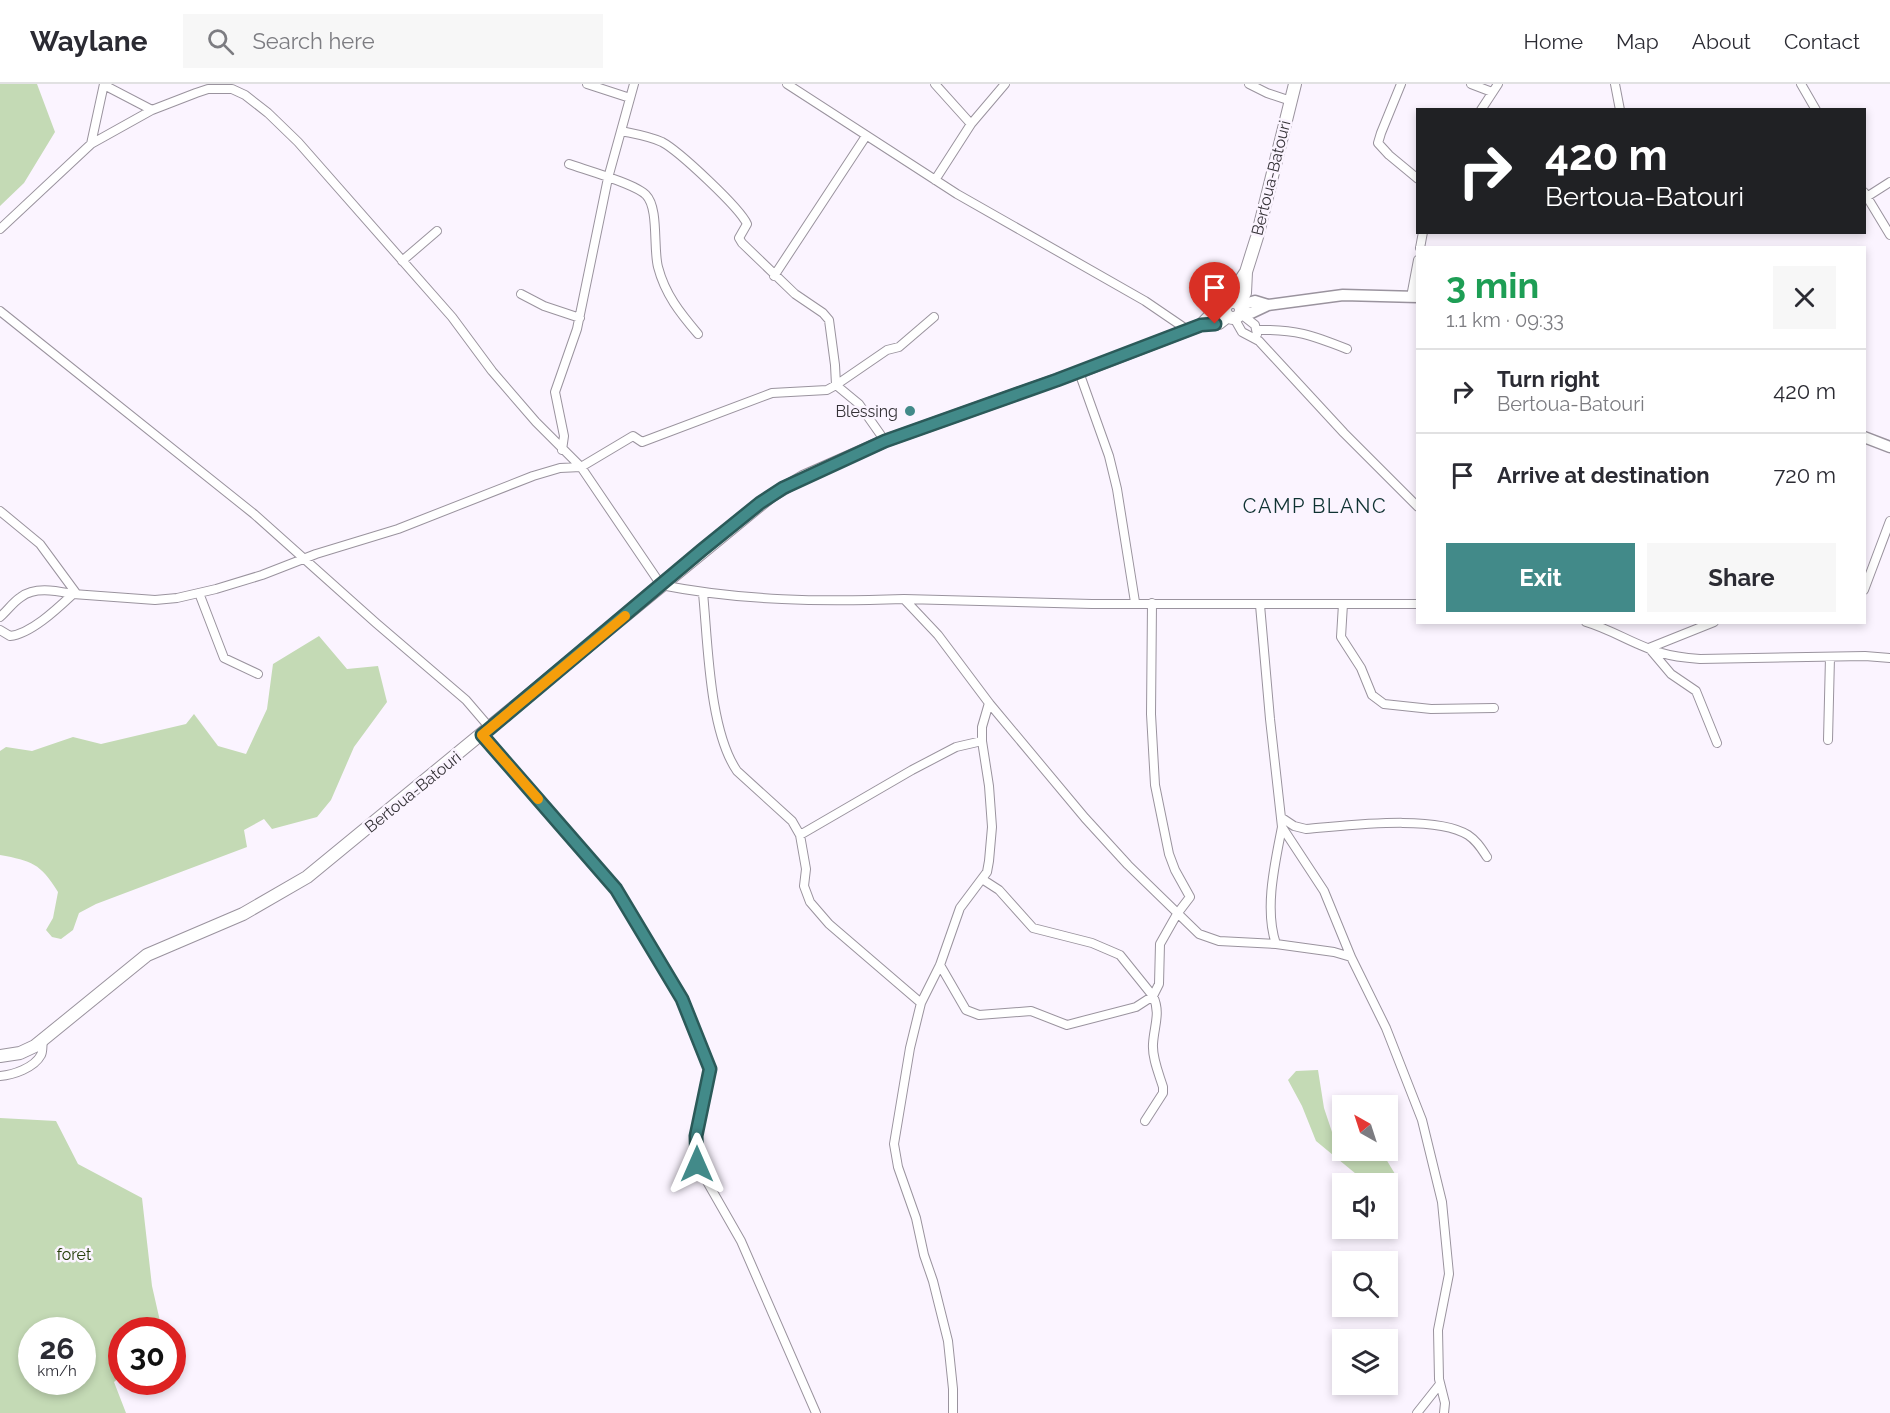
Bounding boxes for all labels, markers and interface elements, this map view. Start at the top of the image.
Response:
search box [183,14,603,68]
text: Waylane [30,25,147,58]
icon: search [204,25,237,58]
text: Search here [252,28,375,54]
text: Home [1524,29,1583,54]
text: Map [1616,29,1659,54]
text: About [1692,29,1751,54]
text: Contact [1784,29,1860,54]
street label: Bertoua-Batouri [1248,118,1294,238]
text: 420 m [1545,131,1668,180]
icon: right [1446,132,1524,210]
text: Bertoua-Batouri [1545,181,1744,212]
pin [1189,262,1240,324]
text: 3 min [1446,264,1539,306]
button: close [1773,266,1836,329]
icon: arrive [1198,271,1231,304]
text: 1.1 km · 09:33 [1446,308,1564,332]
text: Turn right [1497,366,1600,392]
icon: right [1446,375,1479,408]
text: 420 m [1773,378,1836,404]
text: Bertoua-Batouri [1497,392,1645,416]
place label: Blessing [835,402,898,421]
marker: Blessing [903,404,917,418]
icon: arrive [1446,459,1479,492]
text: Arrive at destination [1497,462,1710,488]
text: 720 m [1773,462,1836,488]
district label: CAMP BLANC [1243,494,1387,518]
button: Exit [1446,543,1635,612]
button: Share [1647,543,1836,612]
street label: Bertoua-Batouri [361,747,465,837]
north arrow [1332,1095,1398,1161]
map controls [1332,1095,1398,1395]
position arrow [665,1132,729,1196]
button: sound [1332,1173,1398,1239]
park label: foret [57,1245,92,1264]
button: search [1332,1251,1398,1317]
speed limit sign: 30 [108,1317,186,1395]
button: layers [1332,1329,1398,1395]
text: 26 [39,1331,75,1366]
text: km/h [37,1362,77,1380]

